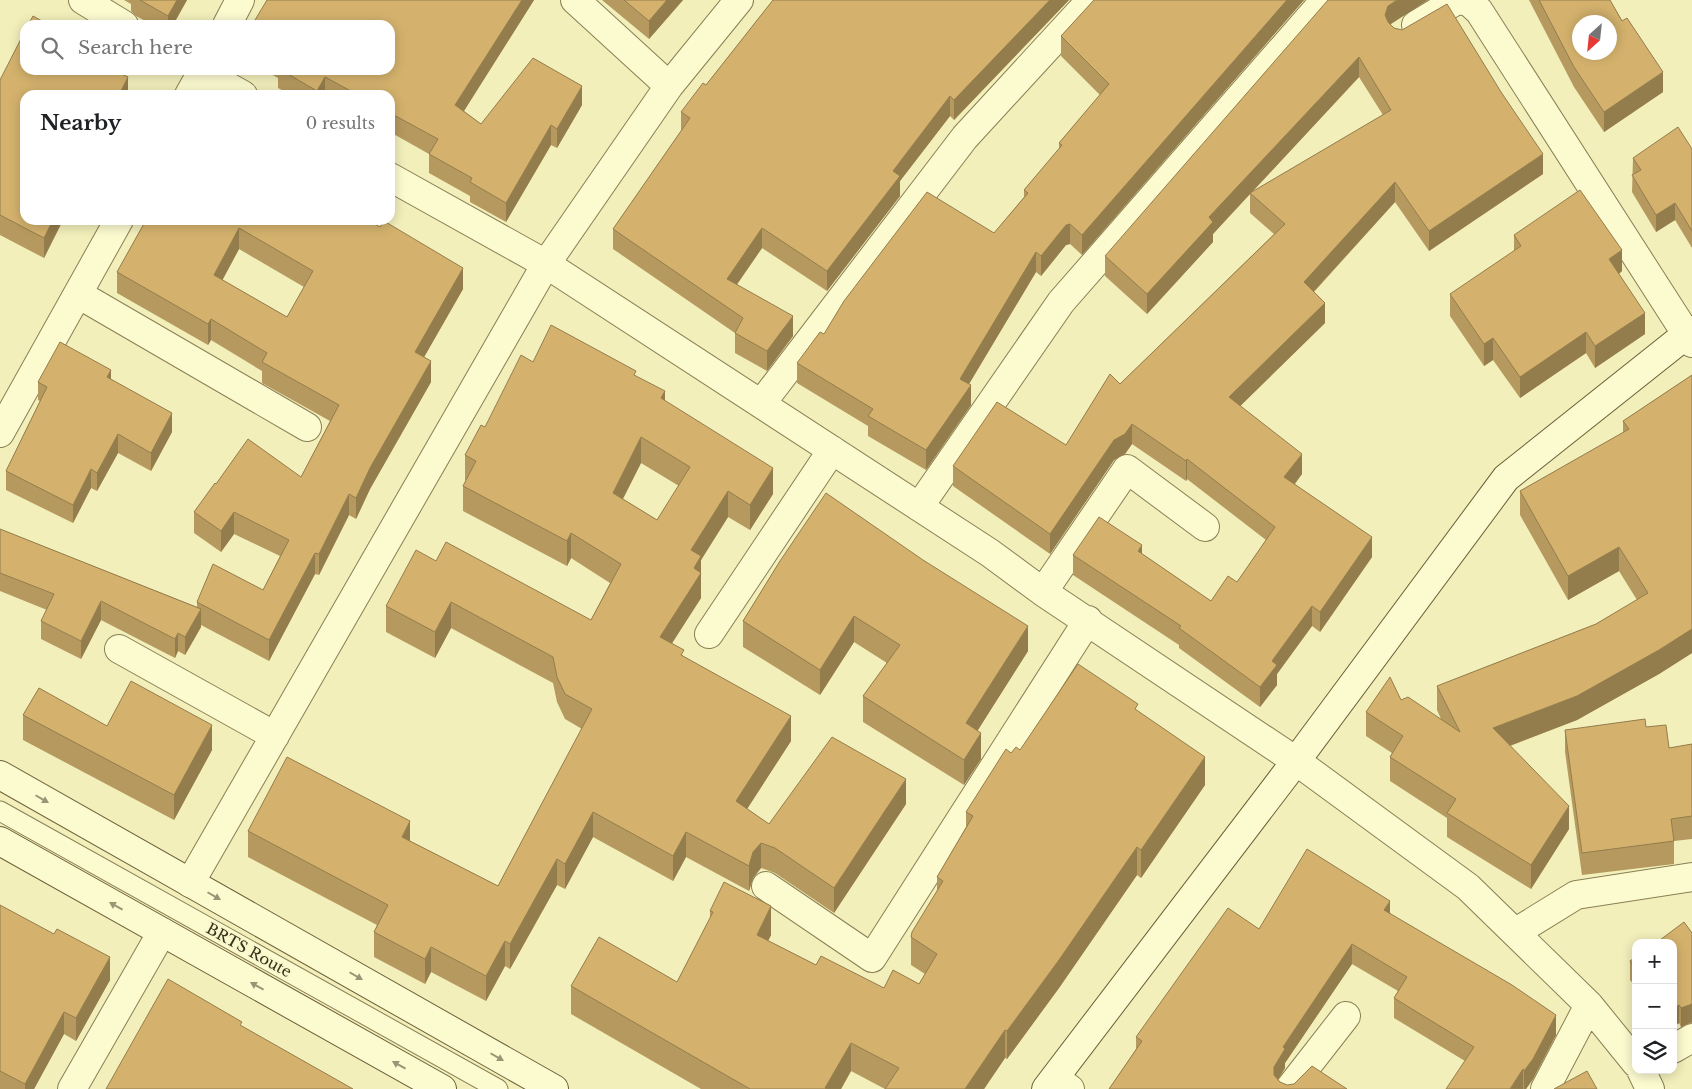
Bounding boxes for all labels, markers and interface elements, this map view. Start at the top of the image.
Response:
north arrow [1572,15,1617,60]
search box [20,20,395,75]
icon: search [38,34,66,62]
text: Search here [78,36,193,59]
text: Nearby [40,110,121,136]
text: 0 results [306,113,375,133]
one-way arrow [35,795,50,803]
one-way arrow [208,892,221,901]
one-way arrow [108,902,123,910]
street label: BRTS Route [203,919,295,981]
map controls [1632,939,1677,1074]
button: + [1632,939,1677,984]
one-way arrow [349,972,362,981]
one-way arrow [251,981,264,990]
button: − [1632,984,1677,1029]
button: layers [1632,1029,1677,1074]
one-way arrow [490,1052,504,1061]
one-way arrow [392,1061,406,1069]

